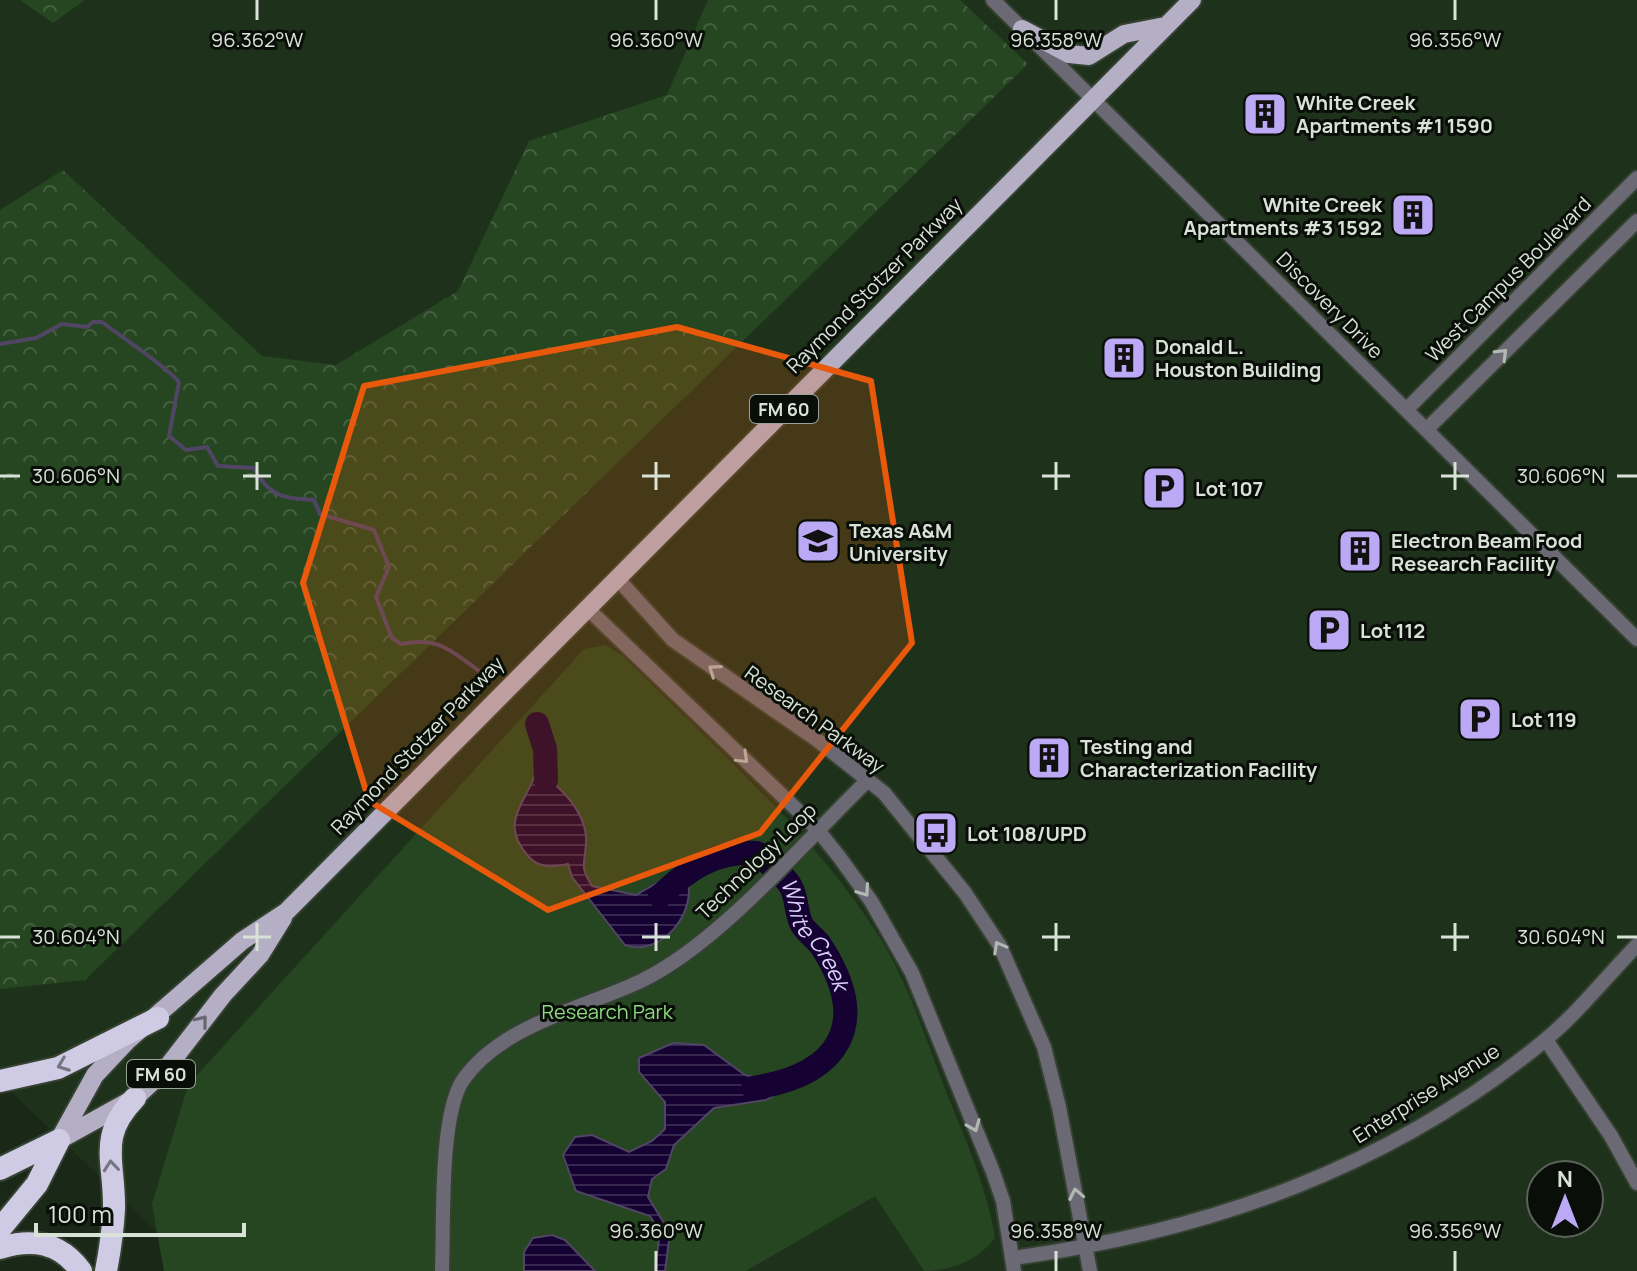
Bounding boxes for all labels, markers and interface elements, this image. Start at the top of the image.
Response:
text: 96.362°W [211,26,304,53]
text: 96.360°W [609,26,703,53]
text: 96.358°W [1010,26,1102,53]
text: 96.356°W [1409,26,1502,53]
place label: White Creek Apartments #1 1590 [1296,89,1493,139]
building icon: White Creek Apartments #1 1590 [1241,90,1289,138]
street label: West Campus Boulevard [1419,190,1597,368]
street label: Raymond Stotzer Parkway [780,191,968,379]
place label: White Creek Apartments #3 1592 [1183,191,1383,241]
building icon: White Creek Apartments #3 1592 [1389,191,1437,239]
street label: Discovery Drive [1271,246,1389,364]
place label: Donald L. Houston Building [1155,333,1321,383]
building icon: Donald L. Houston Building [1100,334,1148,382]
one-way arrow [1493,349,1508,363]
road number: FM 60 [750,395,818,423]
text: 30.606°N [32,462,120,489]
text: 30.606°N [1517,462,1605,489]
parking icon: Lot 107 [1140,464,1188,512]
place label: Lot 107 [1195,475,1263,502]
school or university icon: Texas A&M University [794,517,842,565]
place label: Texas A&M University [849,517,952,567]
building icon: Electron Beam Food Research Facility [1336,527,1384,575]
place label: Electron Beam Food Research Facility [1391,527,1582,577]
parking icon: Lot 112 [1305,606,1353,654]
place label: Lot 112 [1360,617,1425,644]
street label: Raymond Stotzer Parkway [325,650,510,840]
street label: Research Parkway [739,659,891,779]
one-way arrow [708,665,722,680]
parking icon: Lot 119 [1456,695,1504,743]
place label: Lot 119 [1511,706,1577,733]
place label: Testing and Characterization Facility [1080,733,1318,783]
building icon: Testing and Characterization Facility [1025,734,1073,782]
one-way arrow [734,749,748,763]
street label: Technology Loop [690,797,822,925]
bus stop icon: Lot 108/UPD [912,809,960,857]
place label: Lot 108/UPD [967,820,1087,847]
water label: White Creek [774,873,857,997]
one-way arrow [854,883,869,897]
text: 30.604°N [32,923,120,950]
text: 30.604°N [1517,923,1605,950]
one-way arrow [994,941,1009,956]
park label: Research Park [541,998,674,1025]
one-way arrow [192,1016,207,1030]
street label: Enterprise Avenue [1348,1037,1504,1149]
one-way arrow [57,1055,71,1072]
road number: FM 60 [127,1060,195,1088]
one-way arrow [965,1118,981,1132]
one-way arrow [102,1159,119,1172]
north arrow [1525,1159,1605,1239]
text: N [1557,1164,1573,1194]
scale bar [36,1187,244,1237]
one-way arrow [1068,1188,1085,1201]
text: 100 m [48,1197,112,1230]
text: 96.360°W [609,1217,703,1244]
text: 96.358°W [1010,1217,1102,1244]
text: 96.356°W [1409,1217,1502,1244]

